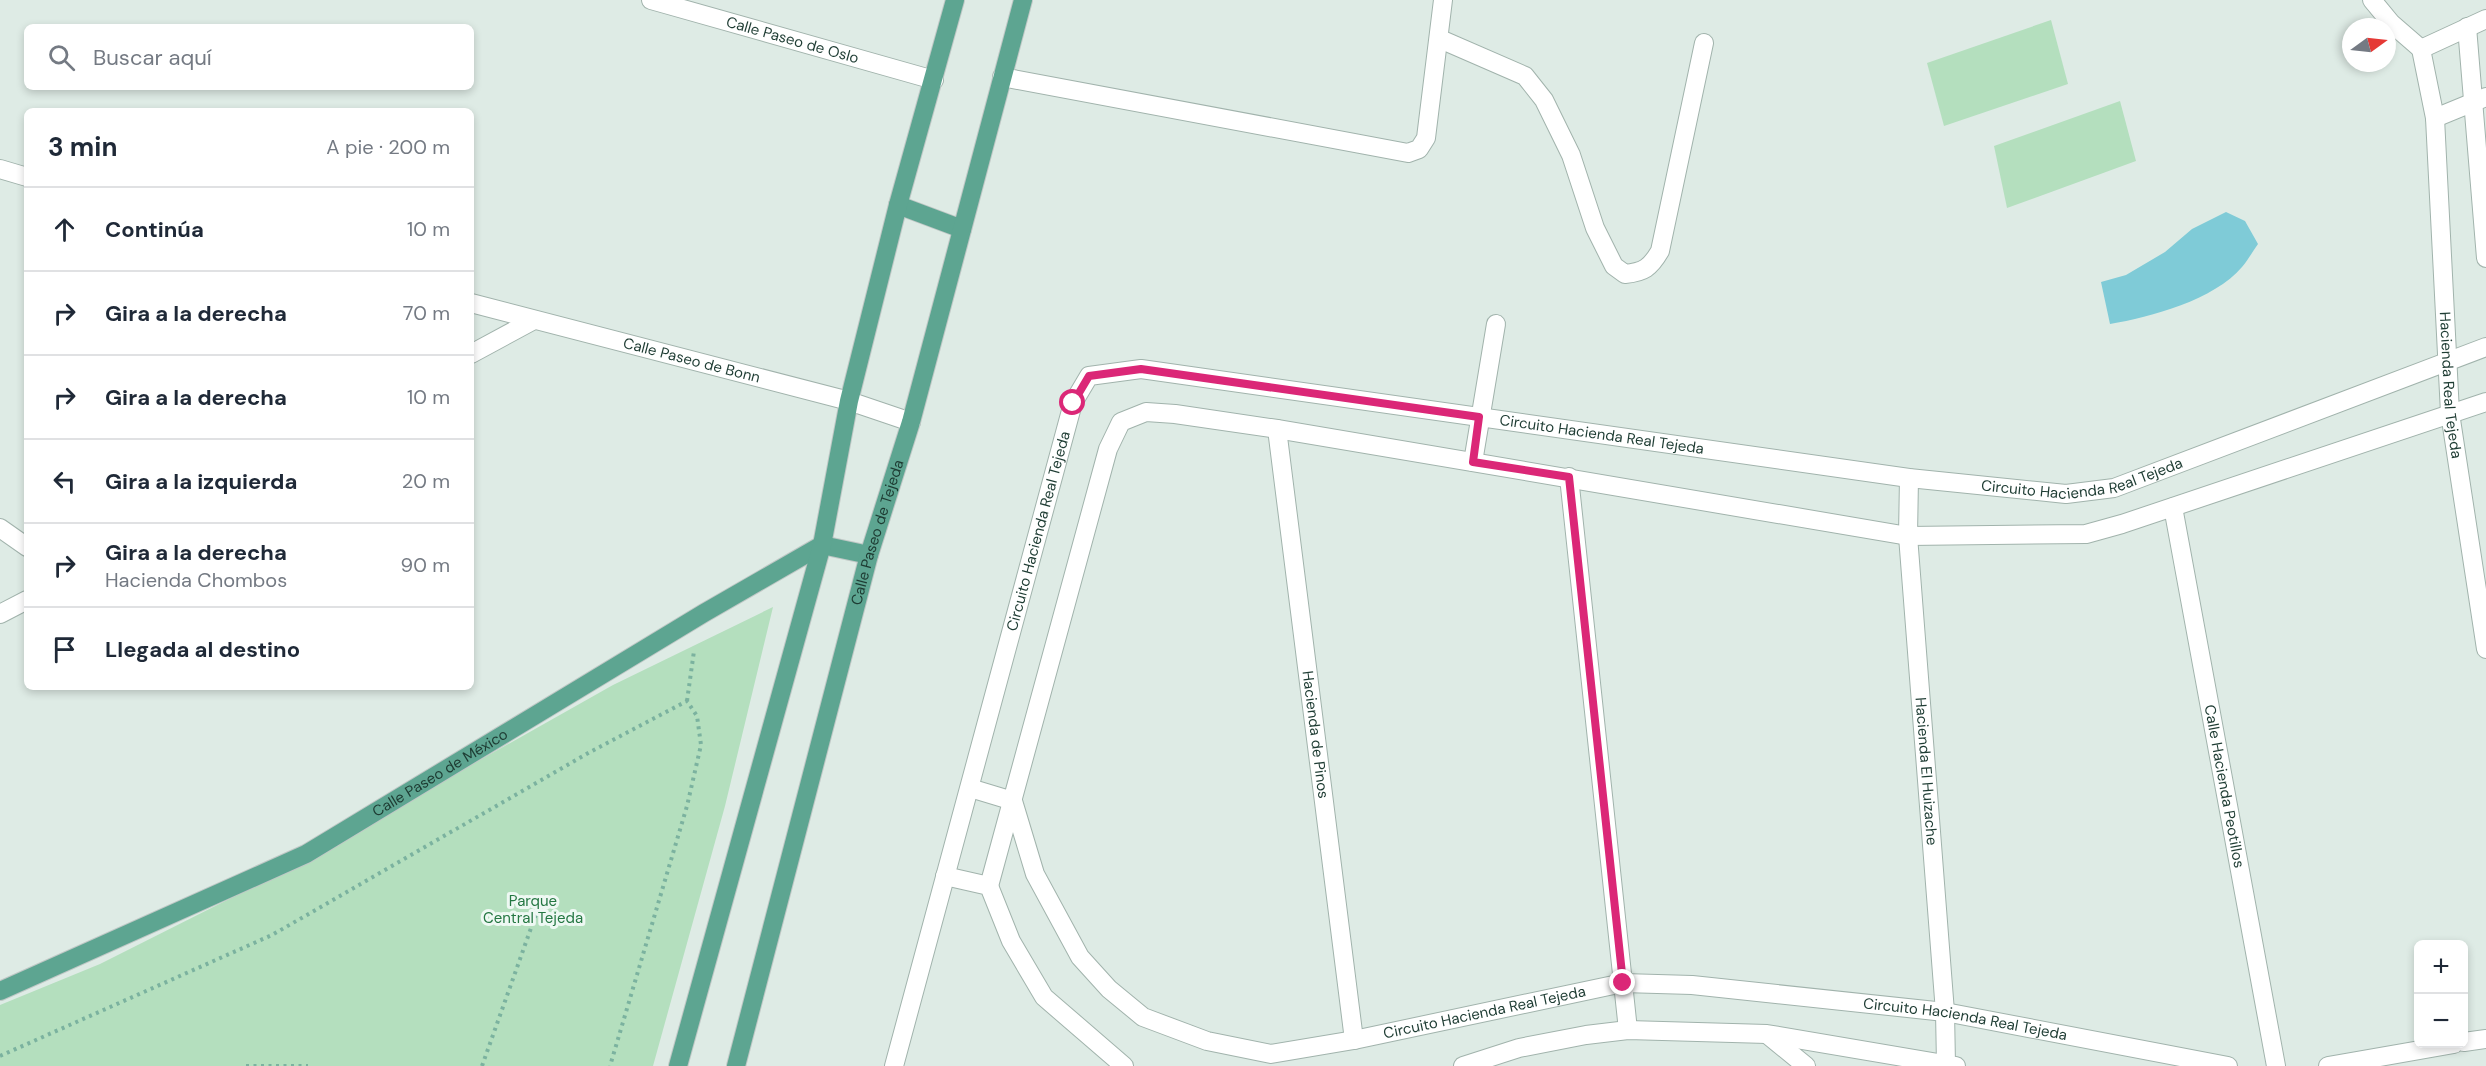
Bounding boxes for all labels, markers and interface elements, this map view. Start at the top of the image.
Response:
street label: Calle Paseo de Oslo [724,12,861,68]
north arrow [2342,18,2396,72]
search box [24,24,474,90]
icon: search [45,41,78,74]
text: Buscar aquí [93,43,212,72]
text: 3 min [48,130,117,164]
text: A pie · 200 m [326,134,450,160]
icon: ahead [48,213,81,246]
text: Continúa [105,215,204,244]
text: 10 m [407,216,450,242]
icon: right [48,297,81,330]
text: Gira a la derecha [105,299,287,328]
text: 70 m [403,300,450,326]
street label: Hacienda Real Tejeda [2435,311,2467,460]
street label: Calle Paseo de Bonn [621,333,762,388]
icon: right [48,381,81,414]
text: Gira a la derecha [105,383,287,412]
text: 10 m [407,384,450,410]
route start [1059,389,1085,415]
street label: Circuito Hacienda Real Tejeda [1498,410,1705,459]
street label: Circuito Hacienda Real Tejeda [1002,429,1075,633]
street label: Circuito Hacienda Real Tejeda [1980,453,2185,504]
street label: Calle Paseo de Tejeda [846,457,908,607]
icon: left [48,465,81,498]
text: Gira a la izquierda [105,467,297,496]
text: 20 m [402,468,450,494]
text: Gira a la derecha [105,538,287,567]
icon: right [48,549,81,582]
text: 90 m [401,552,450,578]
text: Hacienda Chombos [105,567,287,593]
icon: arrive [48,633,81,666]
text: Llegada al destino [105,635,300,664]
street label: Hacienda de Pinos [1298,670,1333,800]
street label: Hacienda El Huizache [1911,697,1942,846]
street label: Calle Hacienda Peotillos [2200,703,2249,870]
street label: Calle Paseo de México [369,724,512,822]
park label: Parque Central Tejeda [483,891,583,928]
map controls [2414,940,2468,1048]
button: + [2414,940,2468,994]
route end [1609,969,1635,995]
street label: Circuito Hacienda Real Tejeda [1381,981,1587,1044]
street label: Circuito Hacienda Real Tejeda [1862,993,2069,1045]
button: − [2414,994,2468,1048]

